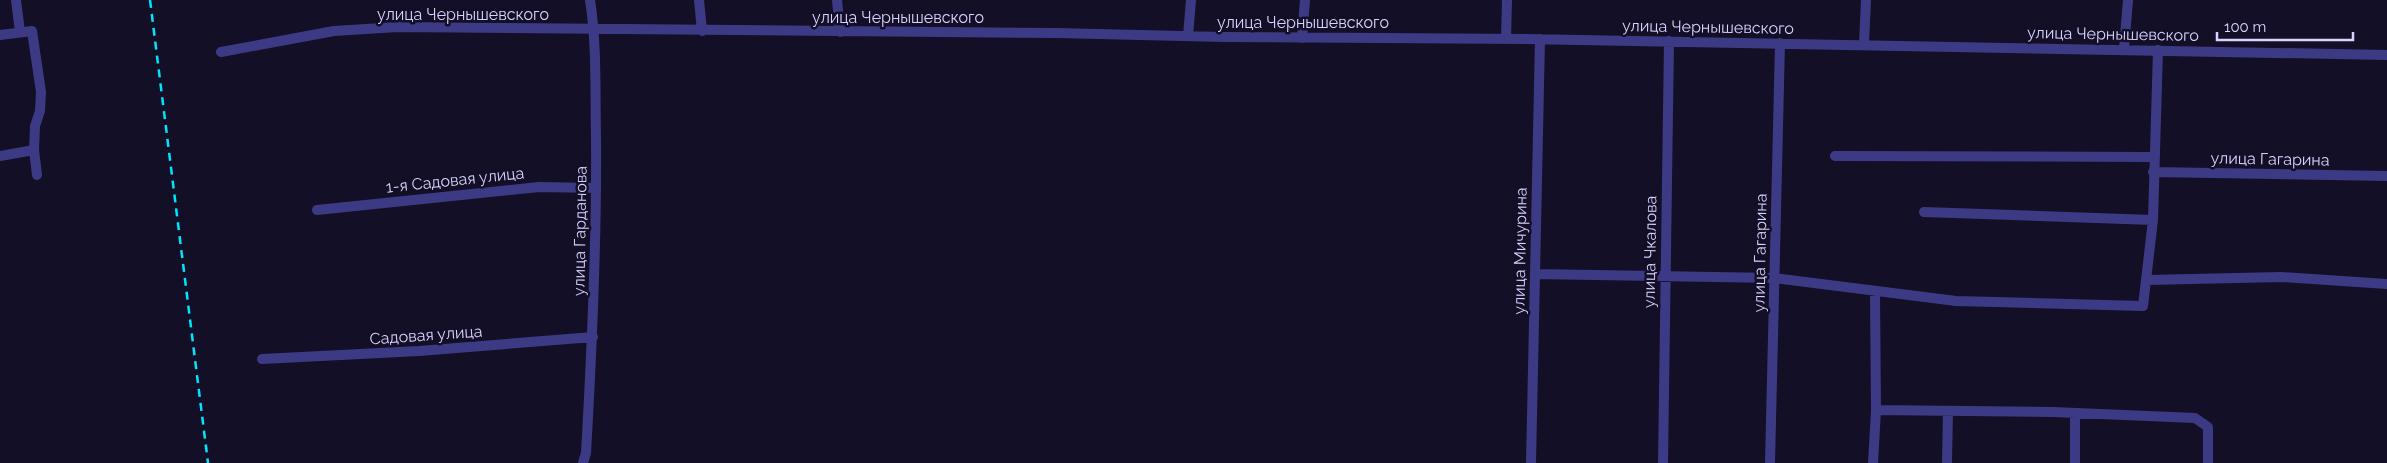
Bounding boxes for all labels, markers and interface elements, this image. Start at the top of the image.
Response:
street label: улица Чернышевского [377,5,549,24]
street label: улица Чернышевского [812,8,984,27]
scale bar [2217,10,2353,42]
street label: улица Чернышевского [1217,13,1389,32]
street label: улица Чернышевского [1622,16,1794,38]
text: 100 m [2224,18,2266,36]
street label: улица Чернышевского [2027,23,2199,45]
street label: улица Гагарина [2210,148,2330,170]
street label: 1-я Садовая улица [385,163,525,197]
street label: улица Гарданова [569,166,591,296]
street label: улица Мичурина [1509,187,1531,315]
street label: улица Гагарина [1749,193,1771,313]
street label: улица Чкалова [1640,196,1660,308]
street label: Садовая улица [369,322,483,348]

